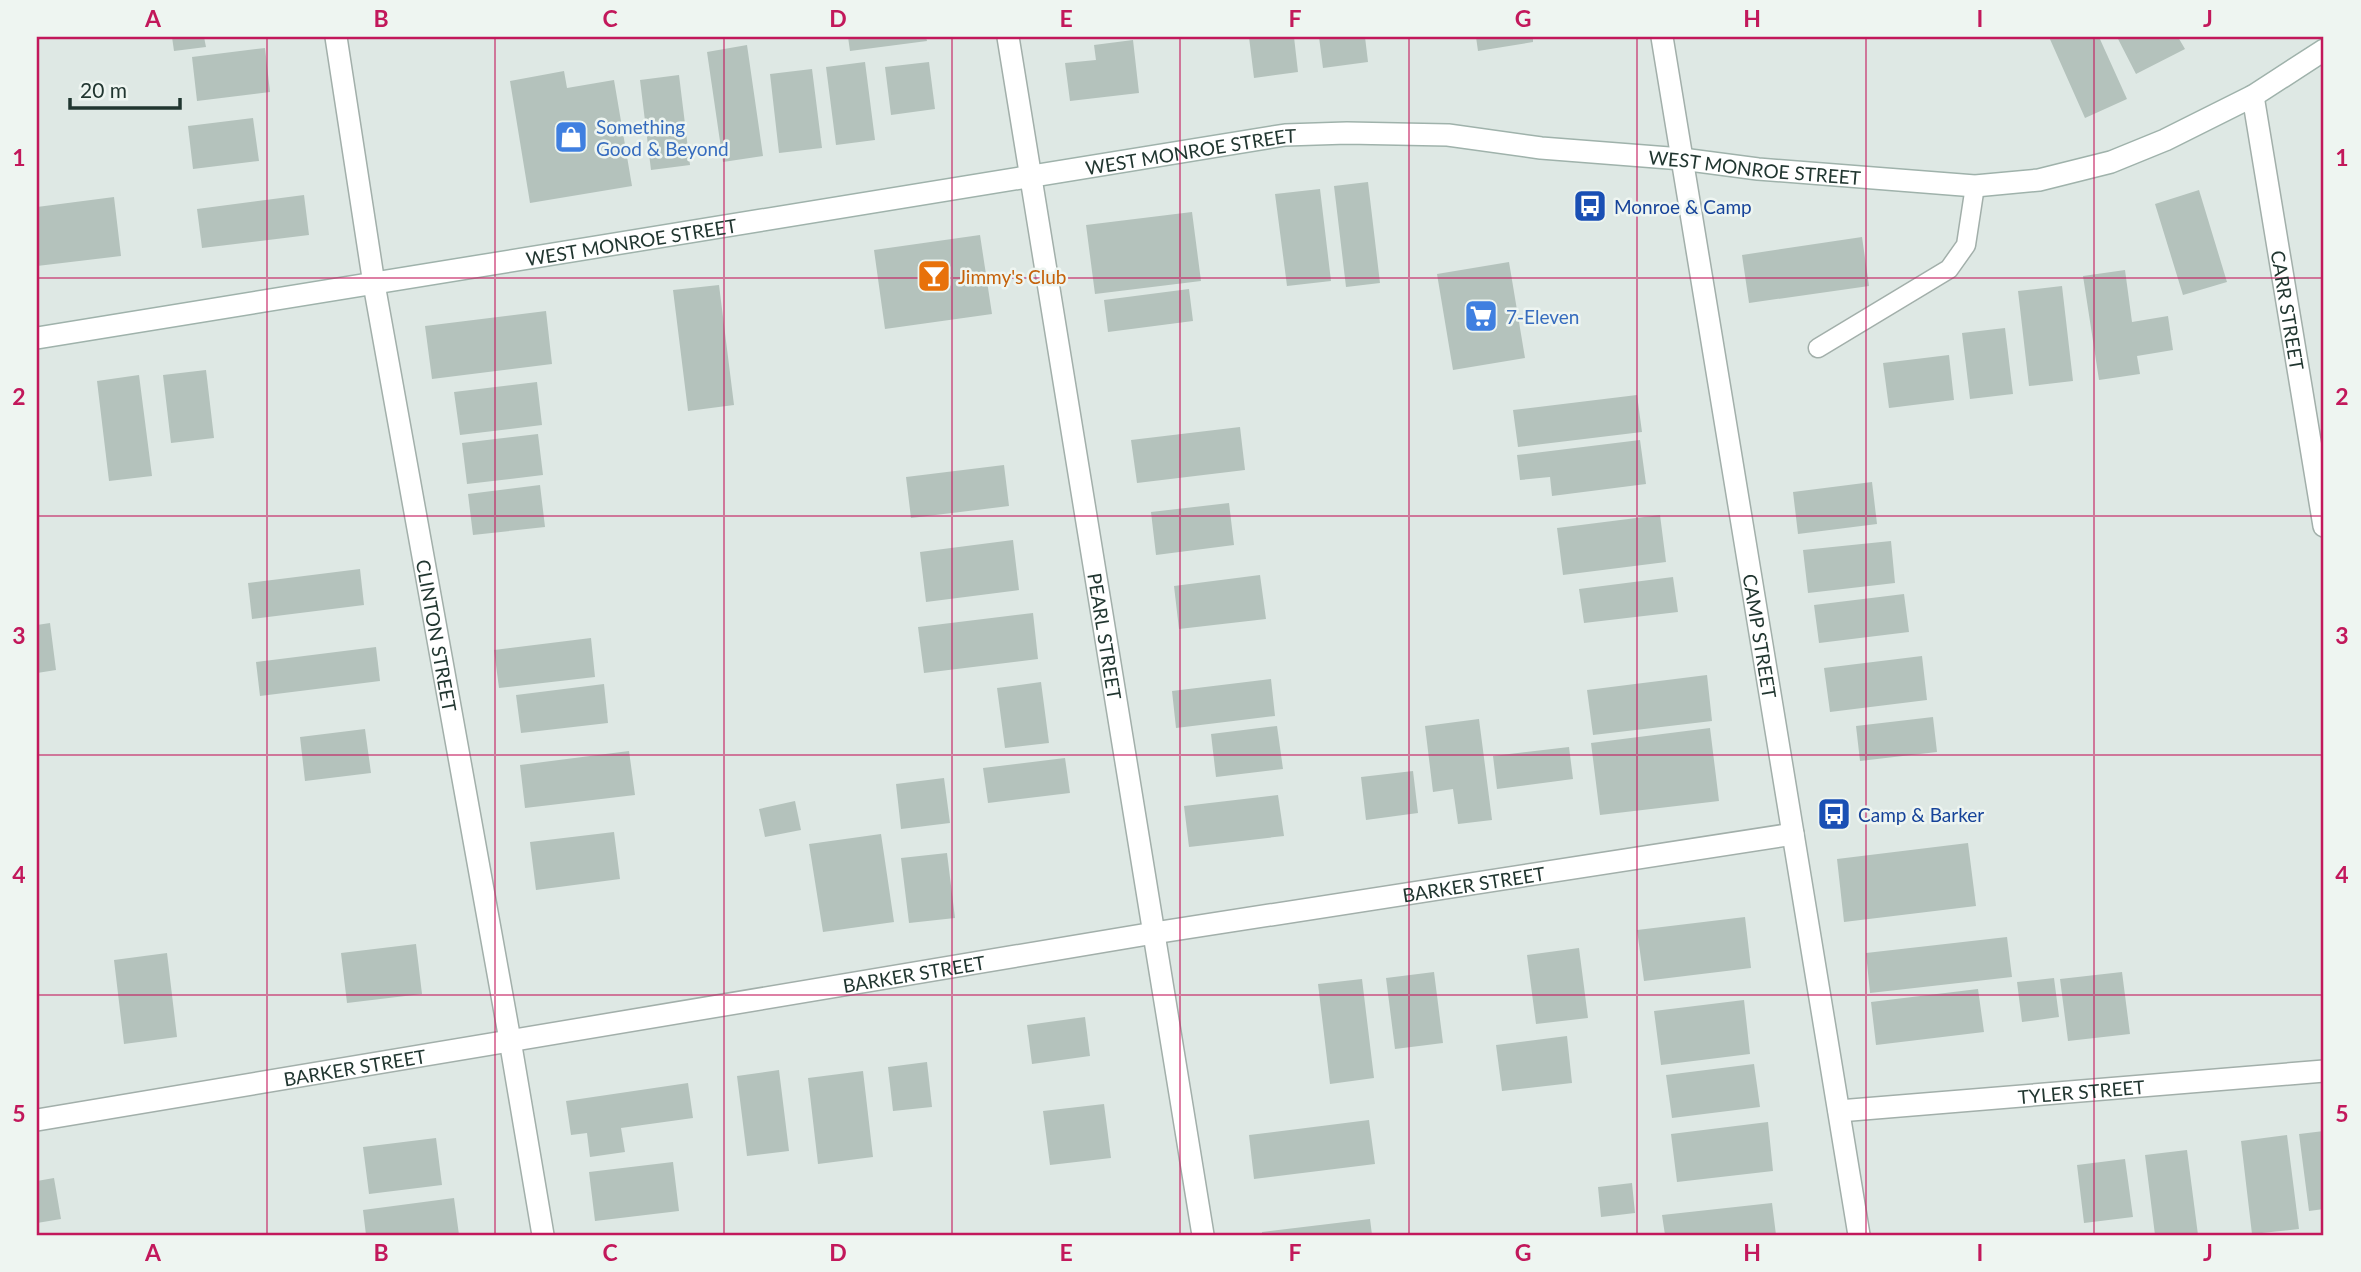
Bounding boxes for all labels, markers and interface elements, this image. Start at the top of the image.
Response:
text: A [144,4,162,32]
text: B [373,4,389,32]
text: C [602,4,618,32]
text: D [829,4,847,32]
text: E [1059,4,1073,32]
text: F [1288,4,1302,32]
text: G [1515,4,1531,32]
text: H [1743,4,1761,32]
text: I [1977,4,1983,32]
text: J [2203,4,2213,32]
scale bar [70,66,180,110]
text: 20 m [80,77,127,102]
place label: Something Good & Beyond [596,115,729,160]
shop icon: Something Good & Beyond [552,118,590,156]
street label: WEST MONROE STREET [1084,123,1297,179]
text: 1 [12,143,26,171]
text: 1 [2335,143,2349,171]
street label: WEST MONROE STREET [1648,145,1862,189]
bus stop icon: Monroe & Camp [1571,187,1609,225]
place label: Monroe & Camp [1614,195,1752,218]
street label: WEST MONROE STREET [524,213,738,270]
street label: CARR STREET [2267,249,2310,372]
bar icon: Jimmy's Club [915,257,953,295]
place label: Jimmy's Club [958,265,1066,288]
supermarket icon: 7-Eleven [1462,297,1500,335]
place label: 7-Eleven [1506,305,1579,328]
text: 2 [12,382,26,410]
text: 2 [2335,382,2349,410]
street label: CLINTON STREET [412,558,462,713]
street label: PEARL STREET [1084,571,1127,701]
street label: CAMP STREET [1739,572,1782,700]
text: 3 [12,621,26,649]
text: 3 [2335,621,2349,649]
bus stop icon: Camp & Barker [1815,795,1853,833]
place label: Camp & Barker [1858,803,1984,826]
text: 4 [12,860,26,888]
text: 4 [2335,860,2349,888]
street label: BARKER STREET [1401,861,1546,906]
street label: BARKER STREET [841,950,987,996]
street label: BARKER STREET [282,1044,427,1090]
street label: TYLER STREET [2017,1074,2146,1108]
text: 5 [12,1099,26,1127]
text: 5 [2335,1099,2349,1127]
text: A [144,1238,162,1266]
text: B [373,1238,389,1266]
text: C [602,1238,618,1266]
text: D [829,1238,847,1266]
text: E [1059,1238,1073,1266]
text: F [1288,1238,1302,1266]
text: G [1515,1238,1531,1266]
text: H [1743,1238,1761,1266]
text: I [1977,1238,1983,1266]
text: J [2203,1238,2213,1266]

